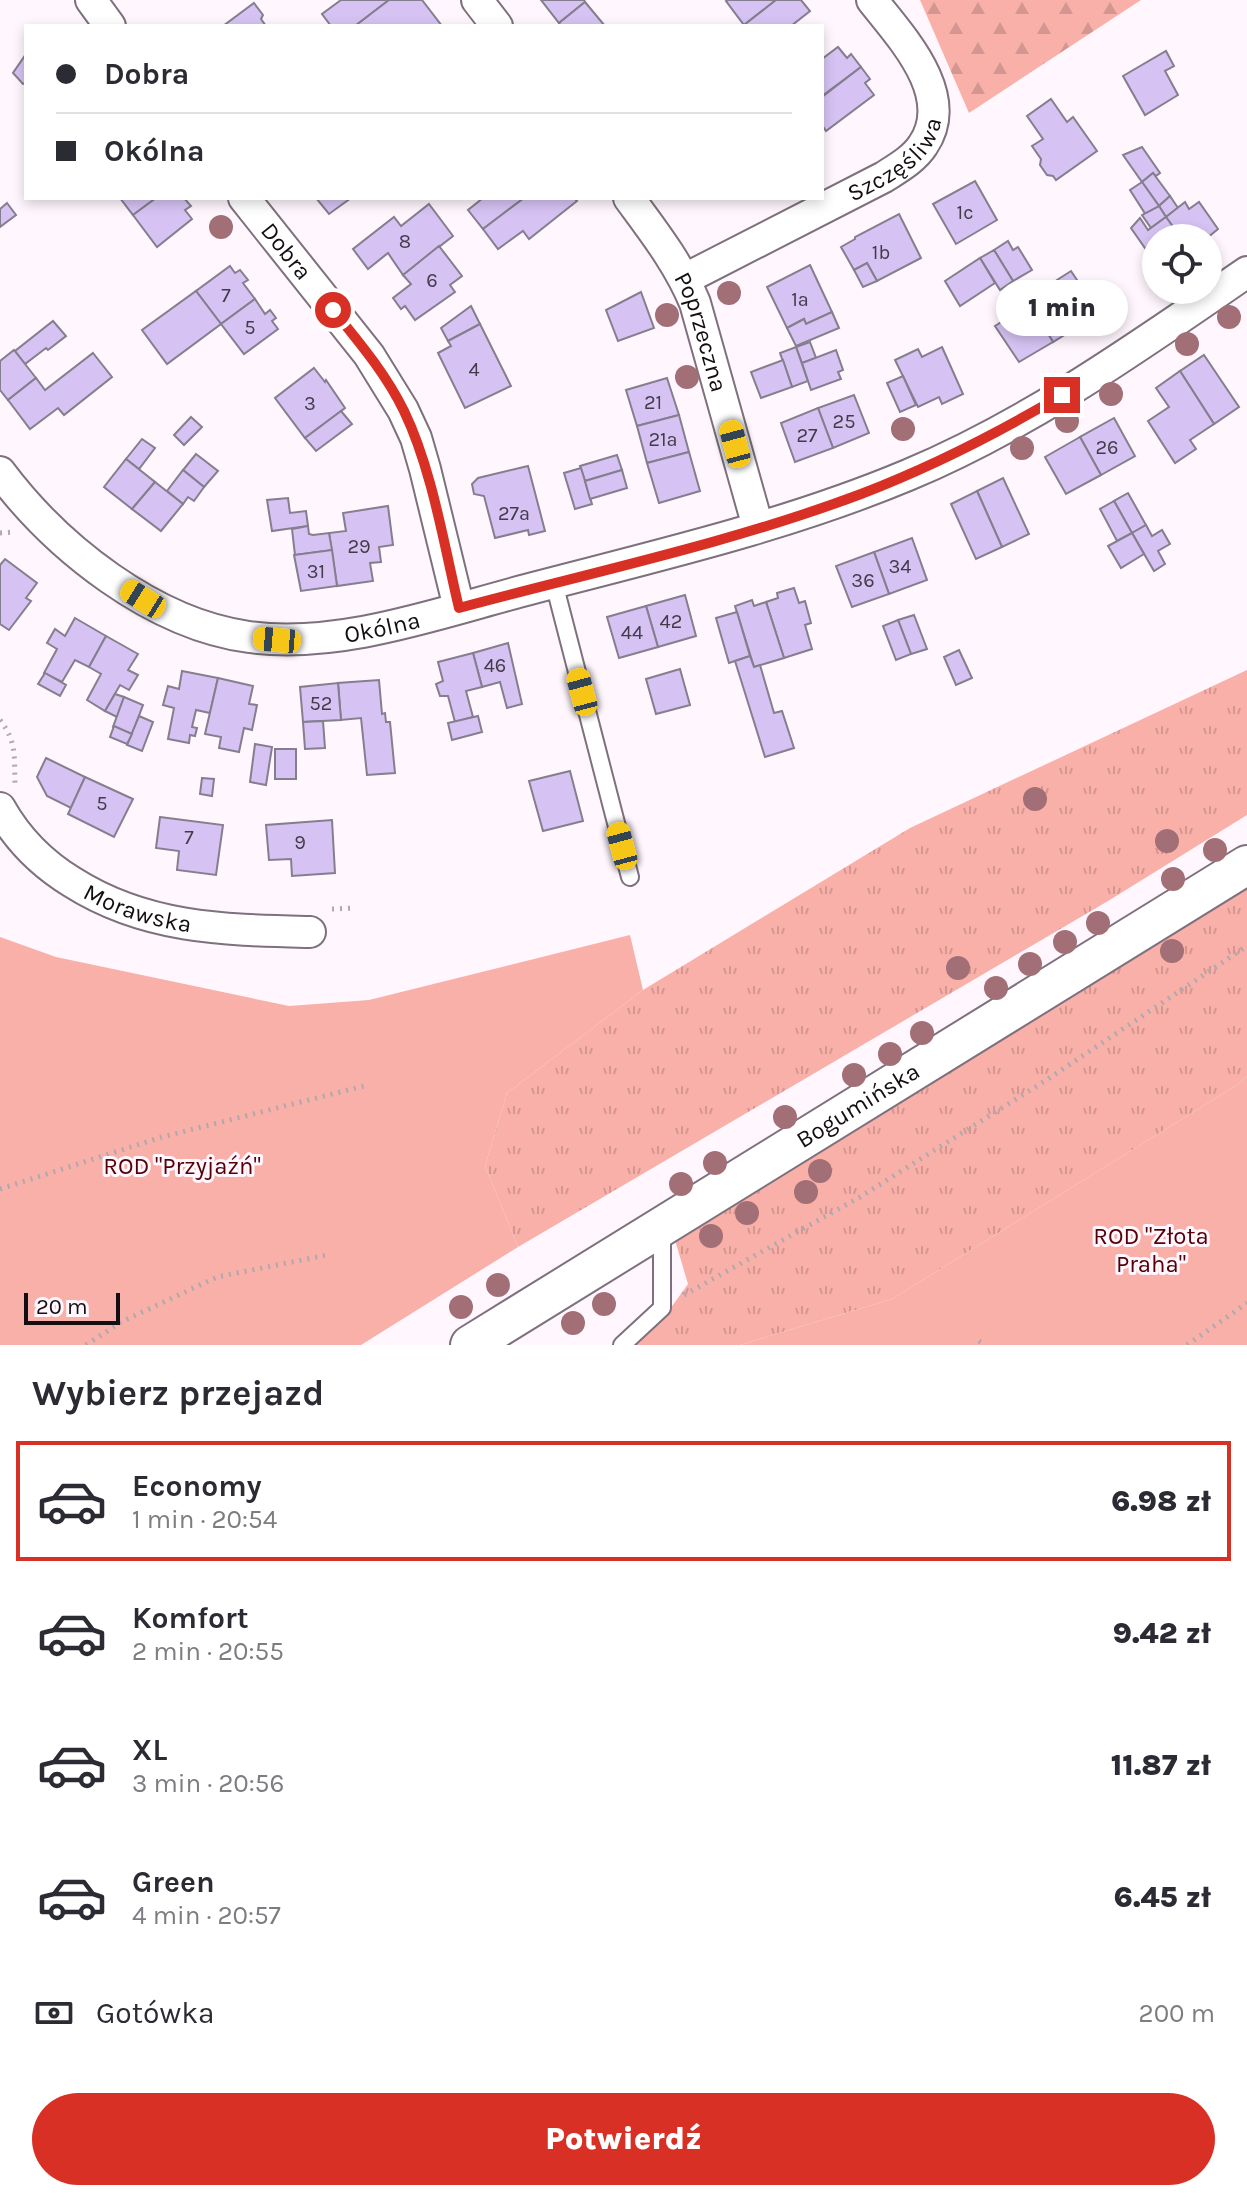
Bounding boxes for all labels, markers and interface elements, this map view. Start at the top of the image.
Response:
text: Dobra [104,56,189,92]
street label: Szczęśliwa [843,115,947,207]
text: Okólna [104,133,205,169]
house number: 1c [957,201,973,224]
street label: Dobra [255,217,318,285]
map controls [1142,224,1222,304]
button: locate [1142,224,1222,304]
house number: 8 [399,230,411,253]
house number: 1b [872,241,890,264]
street label: Poprzeczna [668,267,733,395]
house number: 6 [426,269,438,292]
callout: 1 min [996,279,1128,335]
house number: 7 [221,284,231,307]
house number: 1a [791,288,809,311]
route start [315,292,351,328]
text: 1 min [1028,292,1096,323]
house number: 5 [244,316,256,339]
house number: 4 [468,358,480,381]
route end [1044,377,1080,413]
house number: 21 [644,391,662,414]
house number: 3 [304,392,316,415]
house number: 25 [833,410,855,433]
car [717,418,753,470]
house number: 27 [797,424,818,447]
house number: 21a [648,428,678,451]
house number: 26 [1095,436,1119,459]
house number: 27a [498,502,530,525]
house number: 29 [347,535,371,558]
house number: 34 [889,555,911,578]
house number: 31 [307,560,325,583]
house number: 36 [851,569,875,592]
car [116,576,170,622]
street label: Okólna [342,606,423,649]
house number: 42 [660,610,682,633]
house number: 44 [621,621,643,644]
car [252,626,302,654]
house number: 46 [484,654,506,677]
car [564,666,600,718]
house number: 52 [310,692,332,715]
house number: 5 [96,792,108,815]
car [604,820,640,872]
house number: 7 [184,826,194,849]
house number: 9 [294,831,306,854]
street label: Morawska [79,878,194,938]
street label: Bogumińska [791,1057,925,1154]
park label: ROD "Przyjaźń" [103,1152,261,1180]
park label: ROD "Złota Praha" [1093,1222,1209,1278]
scale bar [24,1289,120,1325]
text: 20 m [36,1294,88,1320]
text: Wybierz przejazd [32,1372,324,1414]
icon: car [36,1465,108,1537]
text: Economy [132,1468,262,1504]
text: 6.98 zł [1111,1483,1211,1519]
text: 1 min · 20:54 [132,1504,277,1535]
icon: car [36,1597,108,1669]
text: Komfort [132,1600,249,1636]
text: 9.42 zł [1113,1615,1211,1651]
text: 2 min · 20:55 [132,1636,284,1667]
icon: car [36,1729,108,1801]
text: XL [132,1732,167,1768]
text: 11.87 zł [1111,1747,1211,1783]
text: 3 min · 20:56 [132,1768,284,1799]
icon: car [36,1861,108,1933]
text: Green [132,1864,215,1900]
text: 6.45 zł [1114,1879,1211,1915]
text: 4 min · 20:57 [132,1900,281,1931]
icon: cash [32,1991,76,2035]
text: Gotówka [96,1995,215,2031]
text: 200 m [1139,1998,1215,2029]
button: Potwierdź [32,2093,1215,2185]

